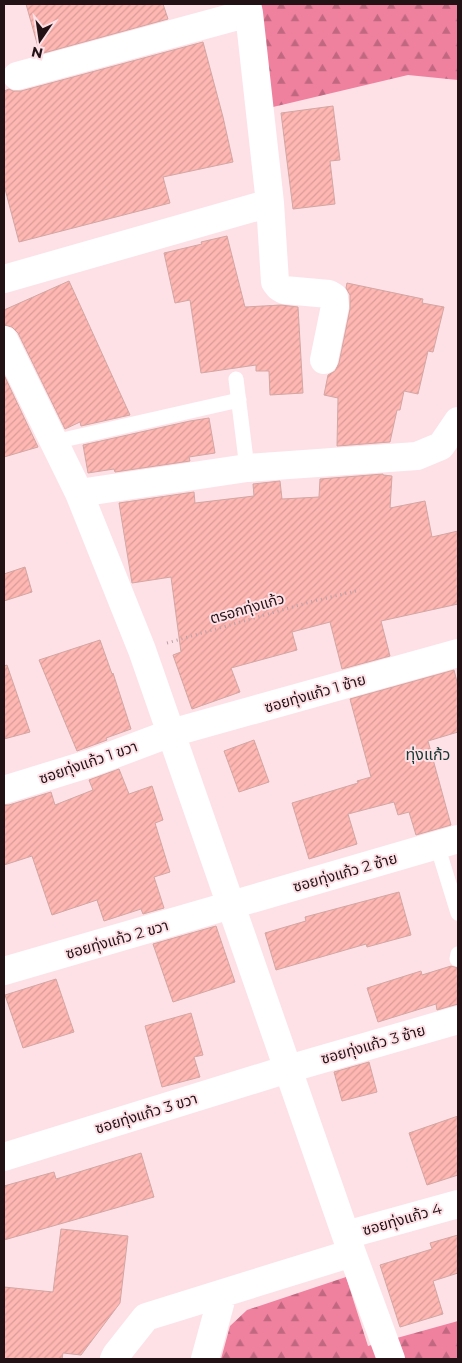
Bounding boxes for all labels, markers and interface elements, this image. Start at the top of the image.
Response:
north arrow [15,15,65,65]
text: N [30,43,45,63]
street label: ตรอกทุ่งแก้ว [208,588,286,628]
street label: ซอยทุ่งแก้ว 1 ซ้าย [262,669,368,717]
street label: ซอยทุ่งแก้ว 1 ขวา [36,736,140,788]
district label: ทุ่งแก้ว [406,745,450,764]
street label: ซอยทุ่งแก้ว 2 ซ้าย [291,848,399,896]
street label: ซอยทุ่งแก้ว 2 ขวา [63,915,171,963]
street label: ซอยทุ่งแก้ว 3 ซ้าย [319,1020,427,1068]
street label: ซอยทุ่งแก้ว 3 ขวา [93,1088,199,1138]
street label: ซอยทุ่งแก้ว 4 [360,1199,444,1239]

